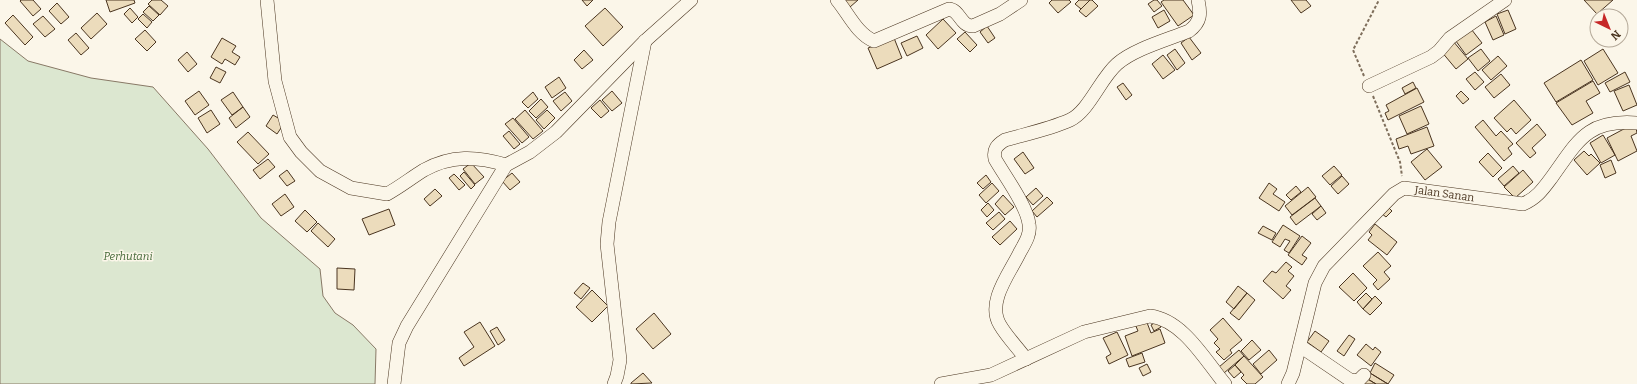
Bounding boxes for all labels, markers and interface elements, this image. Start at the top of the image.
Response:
north arrow [1589,8,1629,48]
text: N [1608,27,1623,43]
street label: Jalan Sanan [1413,183,1475,204]
park label: Perhutani [103,250,153,263]

